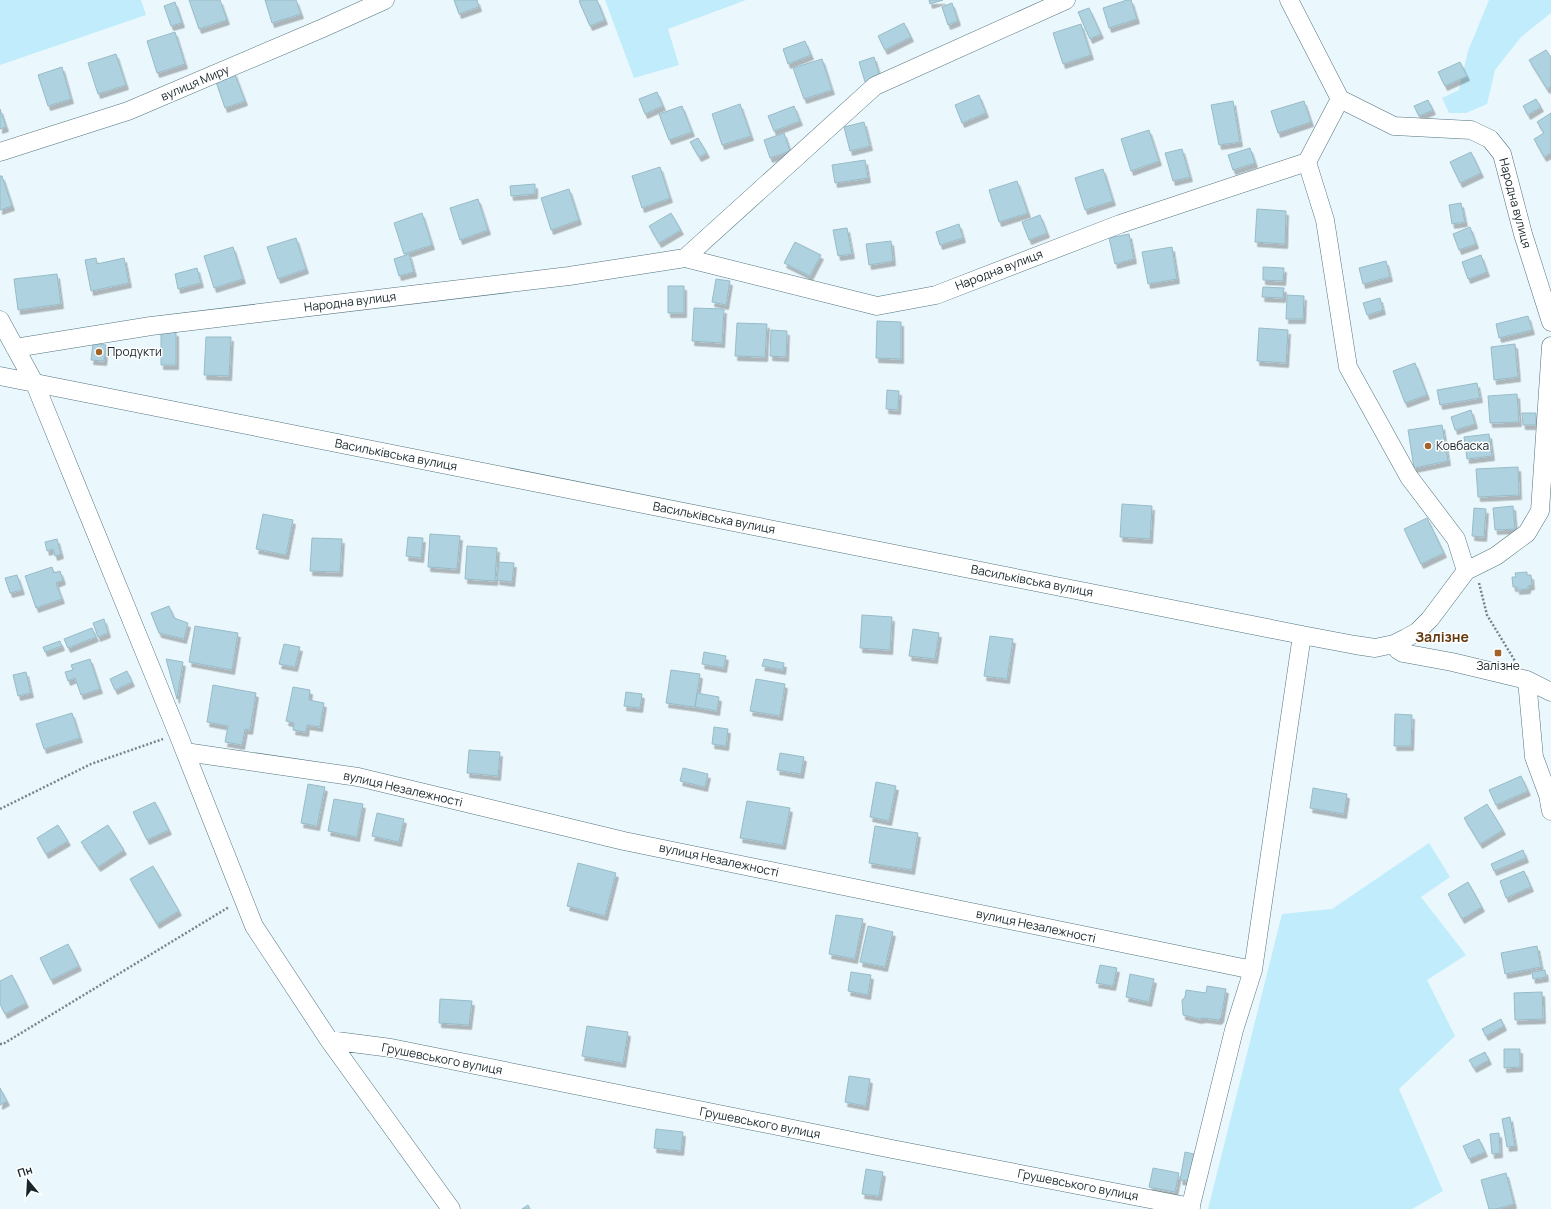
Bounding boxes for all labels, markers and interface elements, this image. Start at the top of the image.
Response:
street label: вулиця Миру [158,60,232,105]
street label: Народна вулиця [1495,156,1536,250]
street label: Народна вулиця [952,245,1045,294]
street label: Народна вулиця [303,287,397,316]
place label: Продукти [107,343,162,360]
marker: Продукти [94,347,104,357]
street label: Васильківська вулиця [333,434,459,475]
place label: Ковбаска [1436,437,1489,454]
marker: Ковбаска [1423,441,1433,451]
street label: Васильківська вулиця [651,497,777,538]
street label: Васильківська вулиця [969,560,1095,601]
district label: Залізне [1415,627,1469,646]
marker: Залізне [1493,648,1503,658]
place label: Залізне [1476,657,1520,674]
street label: вулиця Незалежності [342,767,464,811]
street label: вулиця Незалежності [658,839,781,881]
street label: вулиця Незалежності [975,905,1098,947]
street label: Грушевського вулиця [380,1038,504,1079]
street label: Грушевського вулиця [698,1102,822,1143]
north arrow [8,1161,48,1201]
text: Пн [15,1162,34,1180]
street label: Грушевського вулиця [1016,1164,1140,1205]

